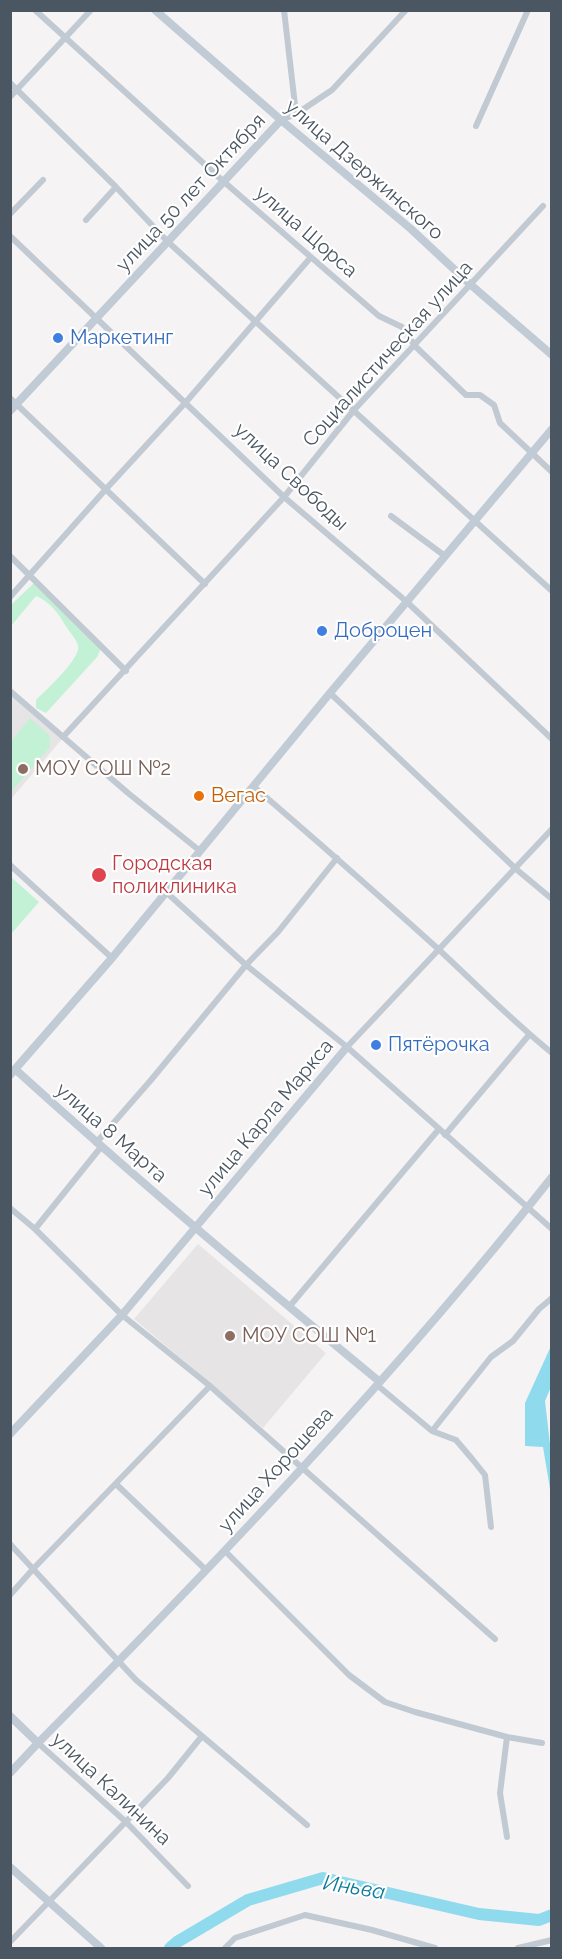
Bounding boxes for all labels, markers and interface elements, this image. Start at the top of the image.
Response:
street label: улица Дзержинского [280,95,448,245]
street label: улица 50 лет Октября [111,109,271,277]
street label: улица Щорса [250,181,362,283]
street label: Социалистическая улица [298,256,478,452]
place label: Маркетинг [70,326,173,350]
marker: Маркетинг [51,331,65,345]
street label: улица Свободы [229,418,353,536]
place label: Доброцен [334,619,432,643]
marker: Доброцен [315,624,329,638]
place label: МОУ СОШ №2 [35,757,171,781]
marker: МОУ СОШ №2 [16,762,30,776]
place label: Вегас [211,784,266,808]
marker: Вегас [192,789,206,803]
place label: Городская поликлиника [112,852,237,899]
marker: Городская поликлиника [90,866,108,884]
place label: Пятёрочка [388,1033,490,1057]
street label: улица Карла Маркса [193,1035,339,1201]
marker: Пятёрочка [369,1038,383,1052]
street label: улица 8 Марта [50,1078,172,1188]
place label: МОУ СОШ №1 [242,1324,376,1348]
marker: МОУ СОШ №1 [223,1329,237,1343]
street label: улица Хорошева [214,1403,338,1537]
street label: улица Калинина [46,1727,176,1851]
water label: Иньва [321,1871,387,1905]

